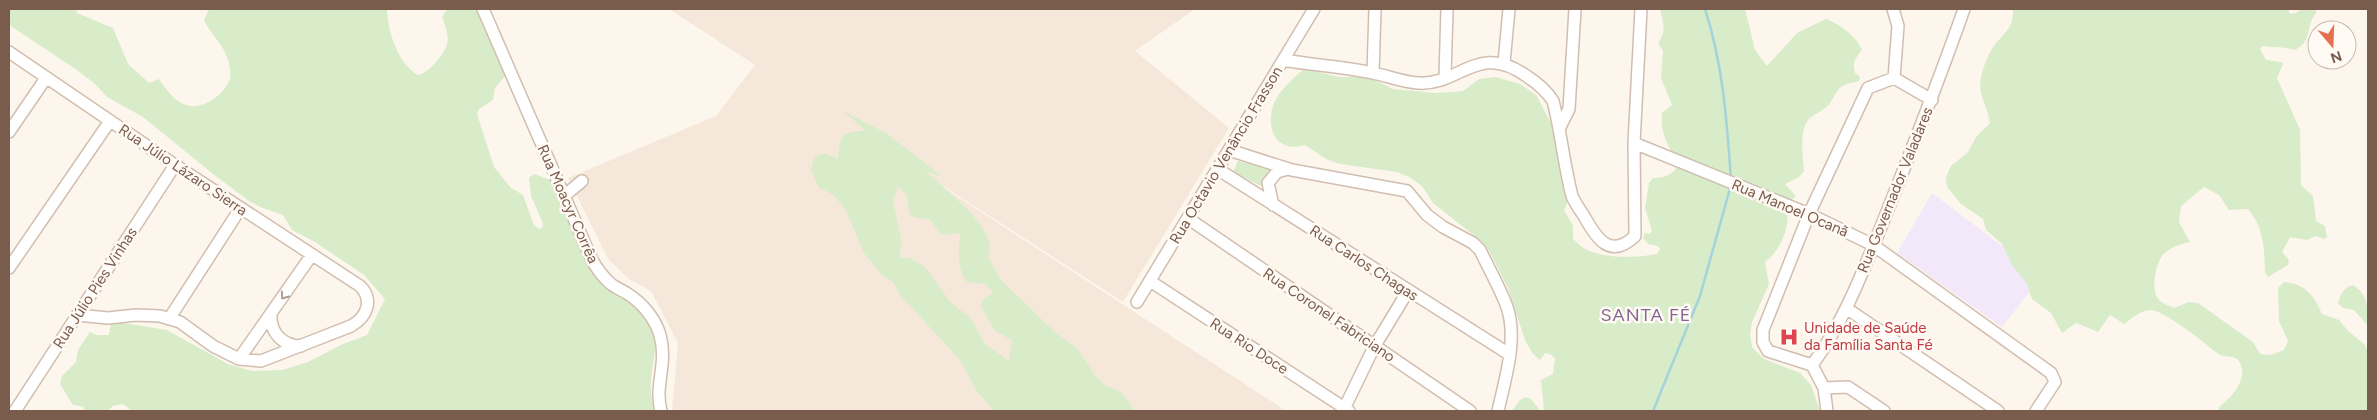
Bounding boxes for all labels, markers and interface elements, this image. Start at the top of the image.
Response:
north arrow [2307,20,2357,70]
text: N [2328,47,2344,67]
street label: Rua Octavio Venâncio Frasson [1166,63,1286,247]
street label: Rua Governador Valadares [1853,104,1937,276]
street label: Rua Júlio Lázaro Sierra [115,120,251,220]
street label: Rua Moacyr Corrêa [534,142,602,266]
street label: Rua Manoel Ocanã [1729,175,1851,241]
street label: Rua Carlos Chagas [1306,221,1422,305]
street label: Rua Júlio Pies Vinhas [49,224,141,352]
street label: Rua Coronel Fabriciano [1260,264,1399,366]
one-way arrow [281,290,290,300]
district label: SANTA FÉ [1601,304,1691,326]
street label: Rua Rio Doce [1206,314,1292,378]
place label: Unidade de Saúde da Família Santa Fé [1804,319,1933,354]
hospital icon: Unidade de Saúde da Família Santa Fé [1778,326,1800,348]

